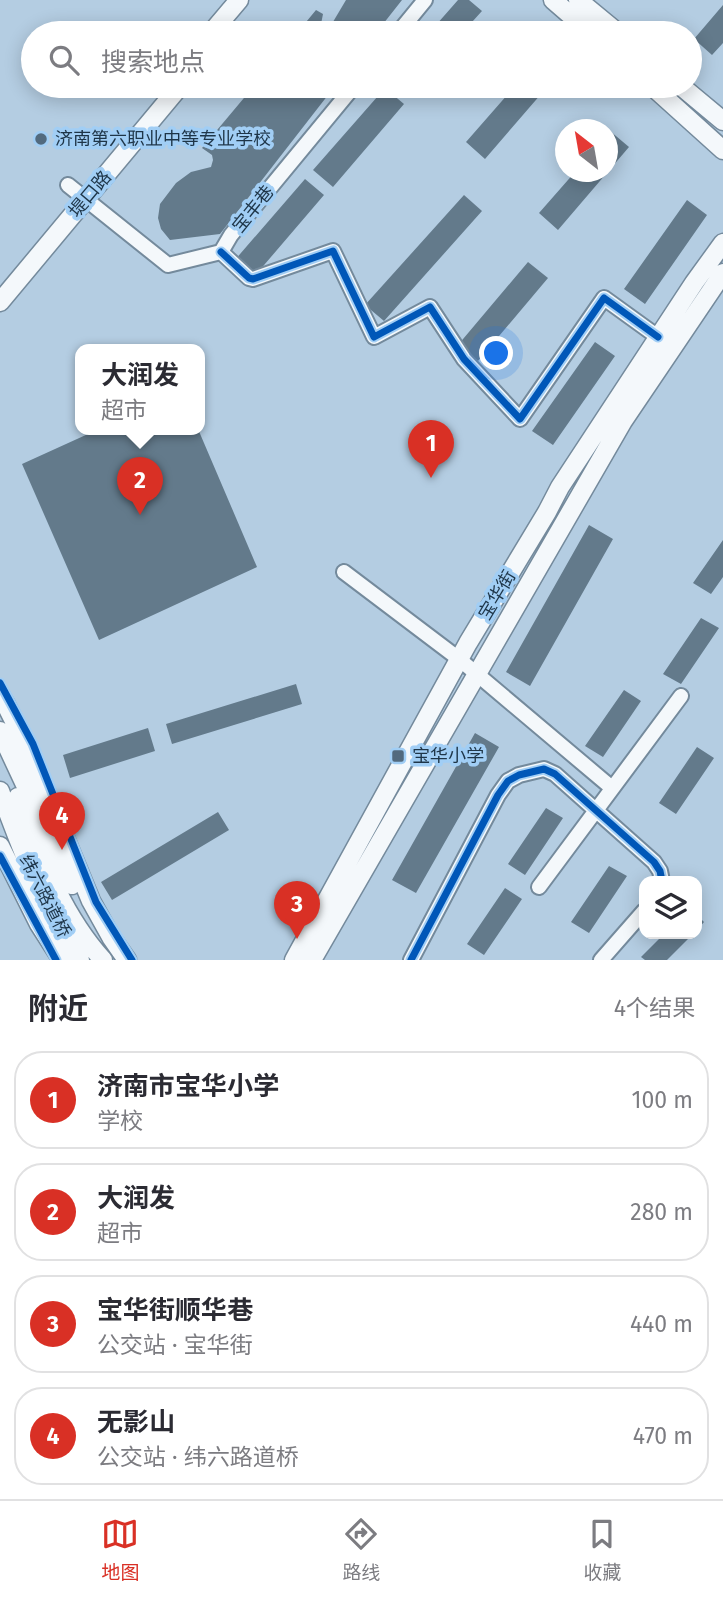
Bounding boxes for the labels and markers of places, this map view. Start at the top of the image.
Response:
place label: 济南第六职业中等专业学校 [55,128,271,150]
marker: 济南第六职业中等专业学校 [33,131,49,147]
pin: 1 [408,420,454,478]
pin: 2 [117,457,163,515]
place label: 宝华小学 [412,745,484,767]
marker: 宝华小学 [390,748,406,764]
pin: 4 [39,792,85,850]
pin: 3 [274,881,320,939]

